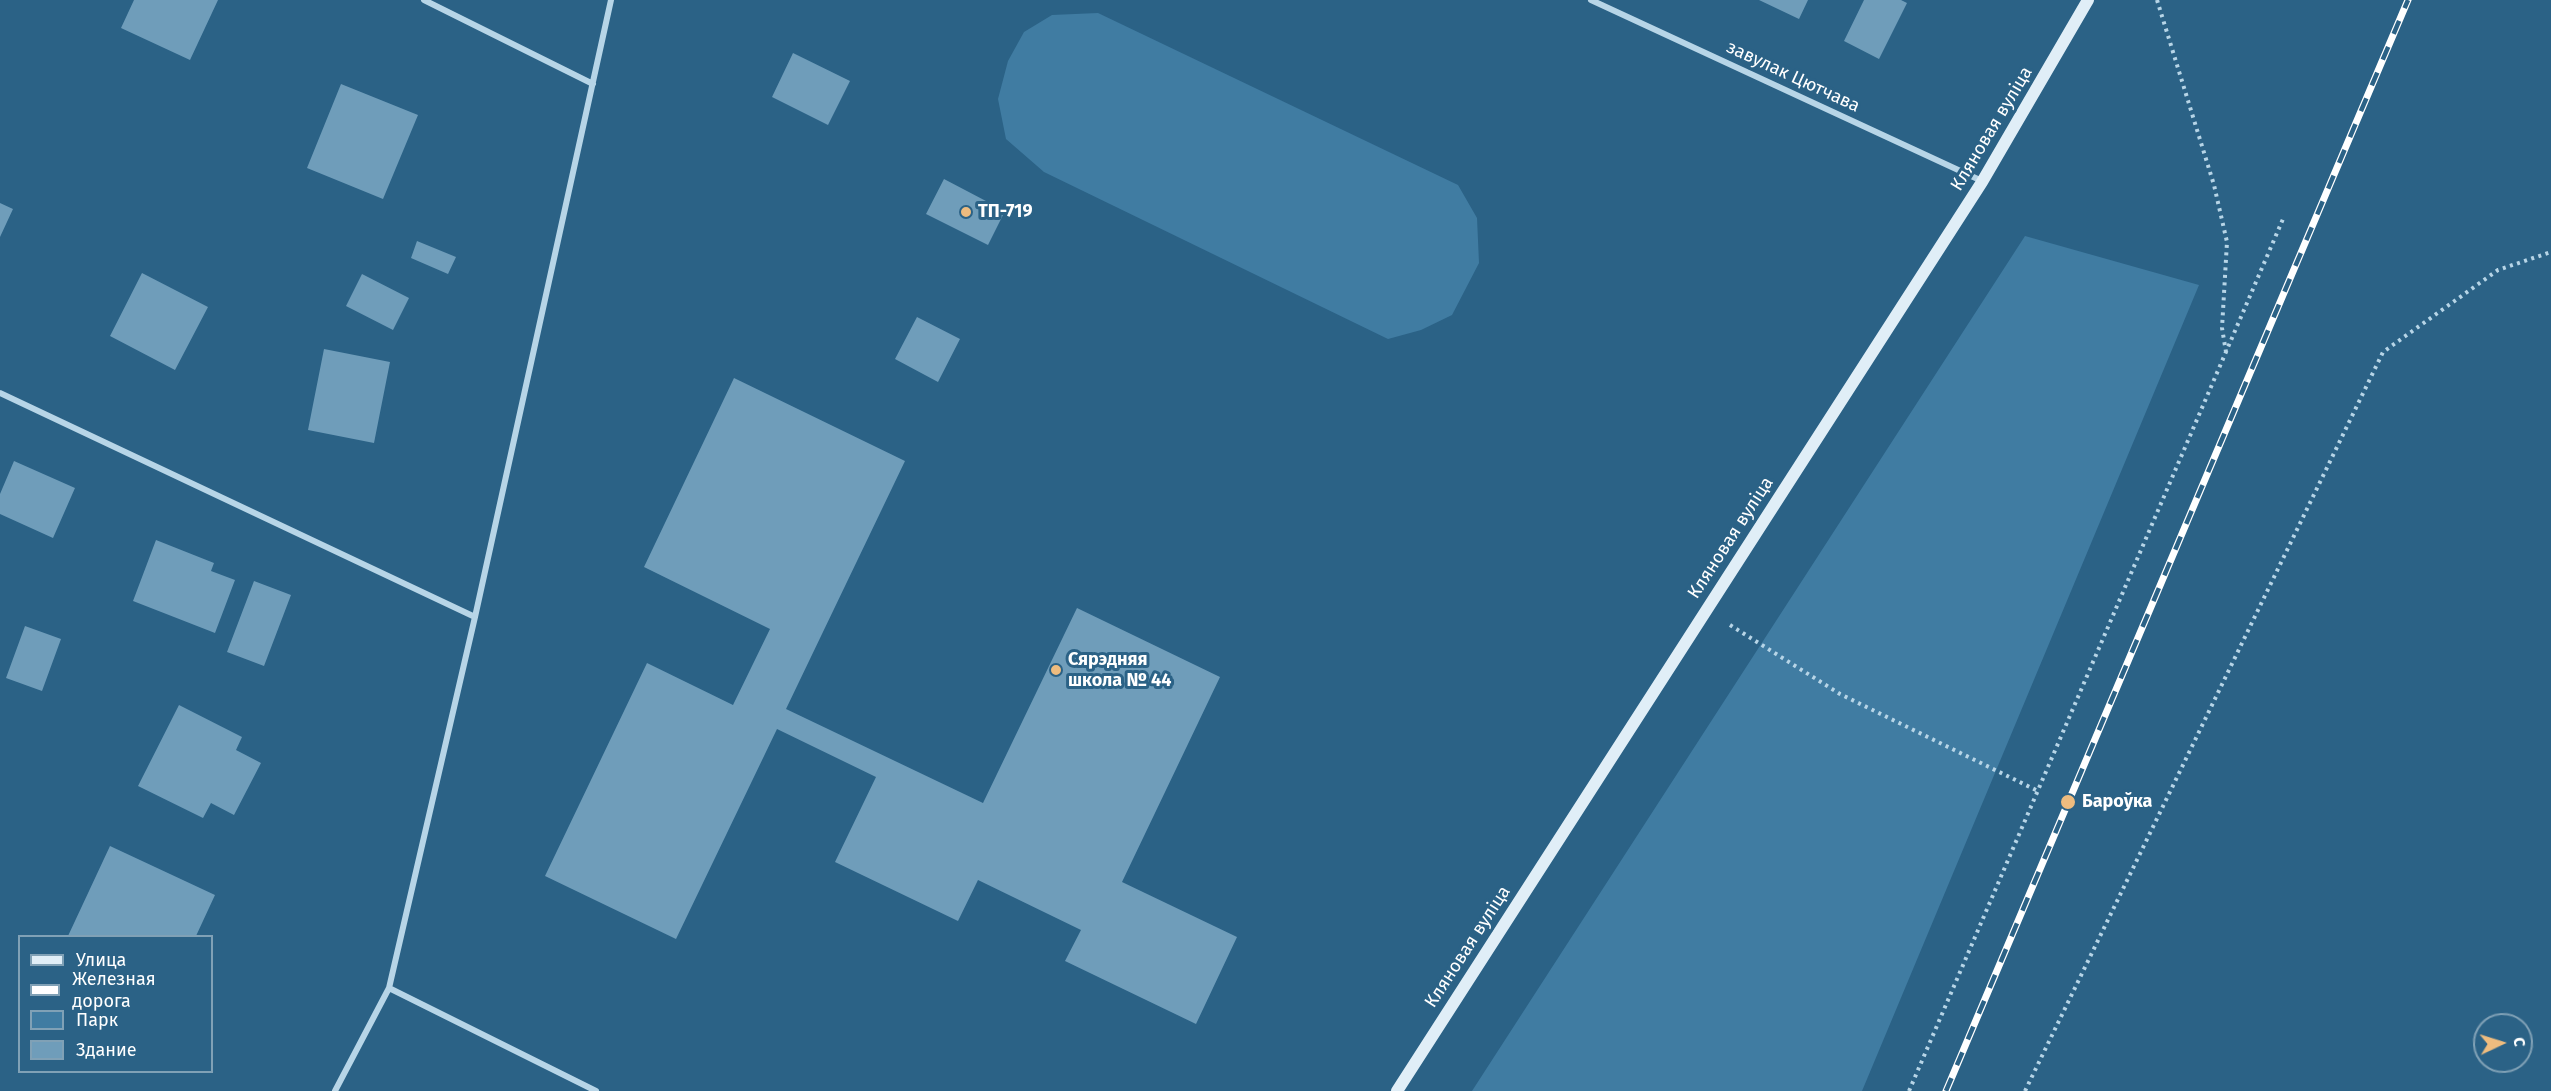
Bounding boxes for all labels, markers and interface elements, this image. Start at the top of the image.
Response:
street label: завулак Цютчава [1723,37,1863,117]
street label: Кляновая вуліца [1946,63,2038,195]
place label: ТП-719 [978,201,1033,223]
marker: ТП-719 [959,205,973,219]
street label: Кляновая вуліца [1684,473,1778,603]
place label: Сярэдняя школа № 44 [1068,649,1171,692]
marker: Сярэдняя школа № 44 [1049,663,1063,677]
place label: Бароўка [2082,791,2152,813]
marker: Бароўка [2059,793,2077,811]
street label: Кляновая вуліца [1421,882,1515,1012]
legend [18,935,213,1073]
text: Улица [76,949,126,971]
text: Железная дорога [72,968,156,1012]
text: Парк [76,1009,118,1031]
north arrow [2473,1013,2533,1073]
text: С [2510,1037,2529,1047]
text: Здание [76,1039,137,1061]

